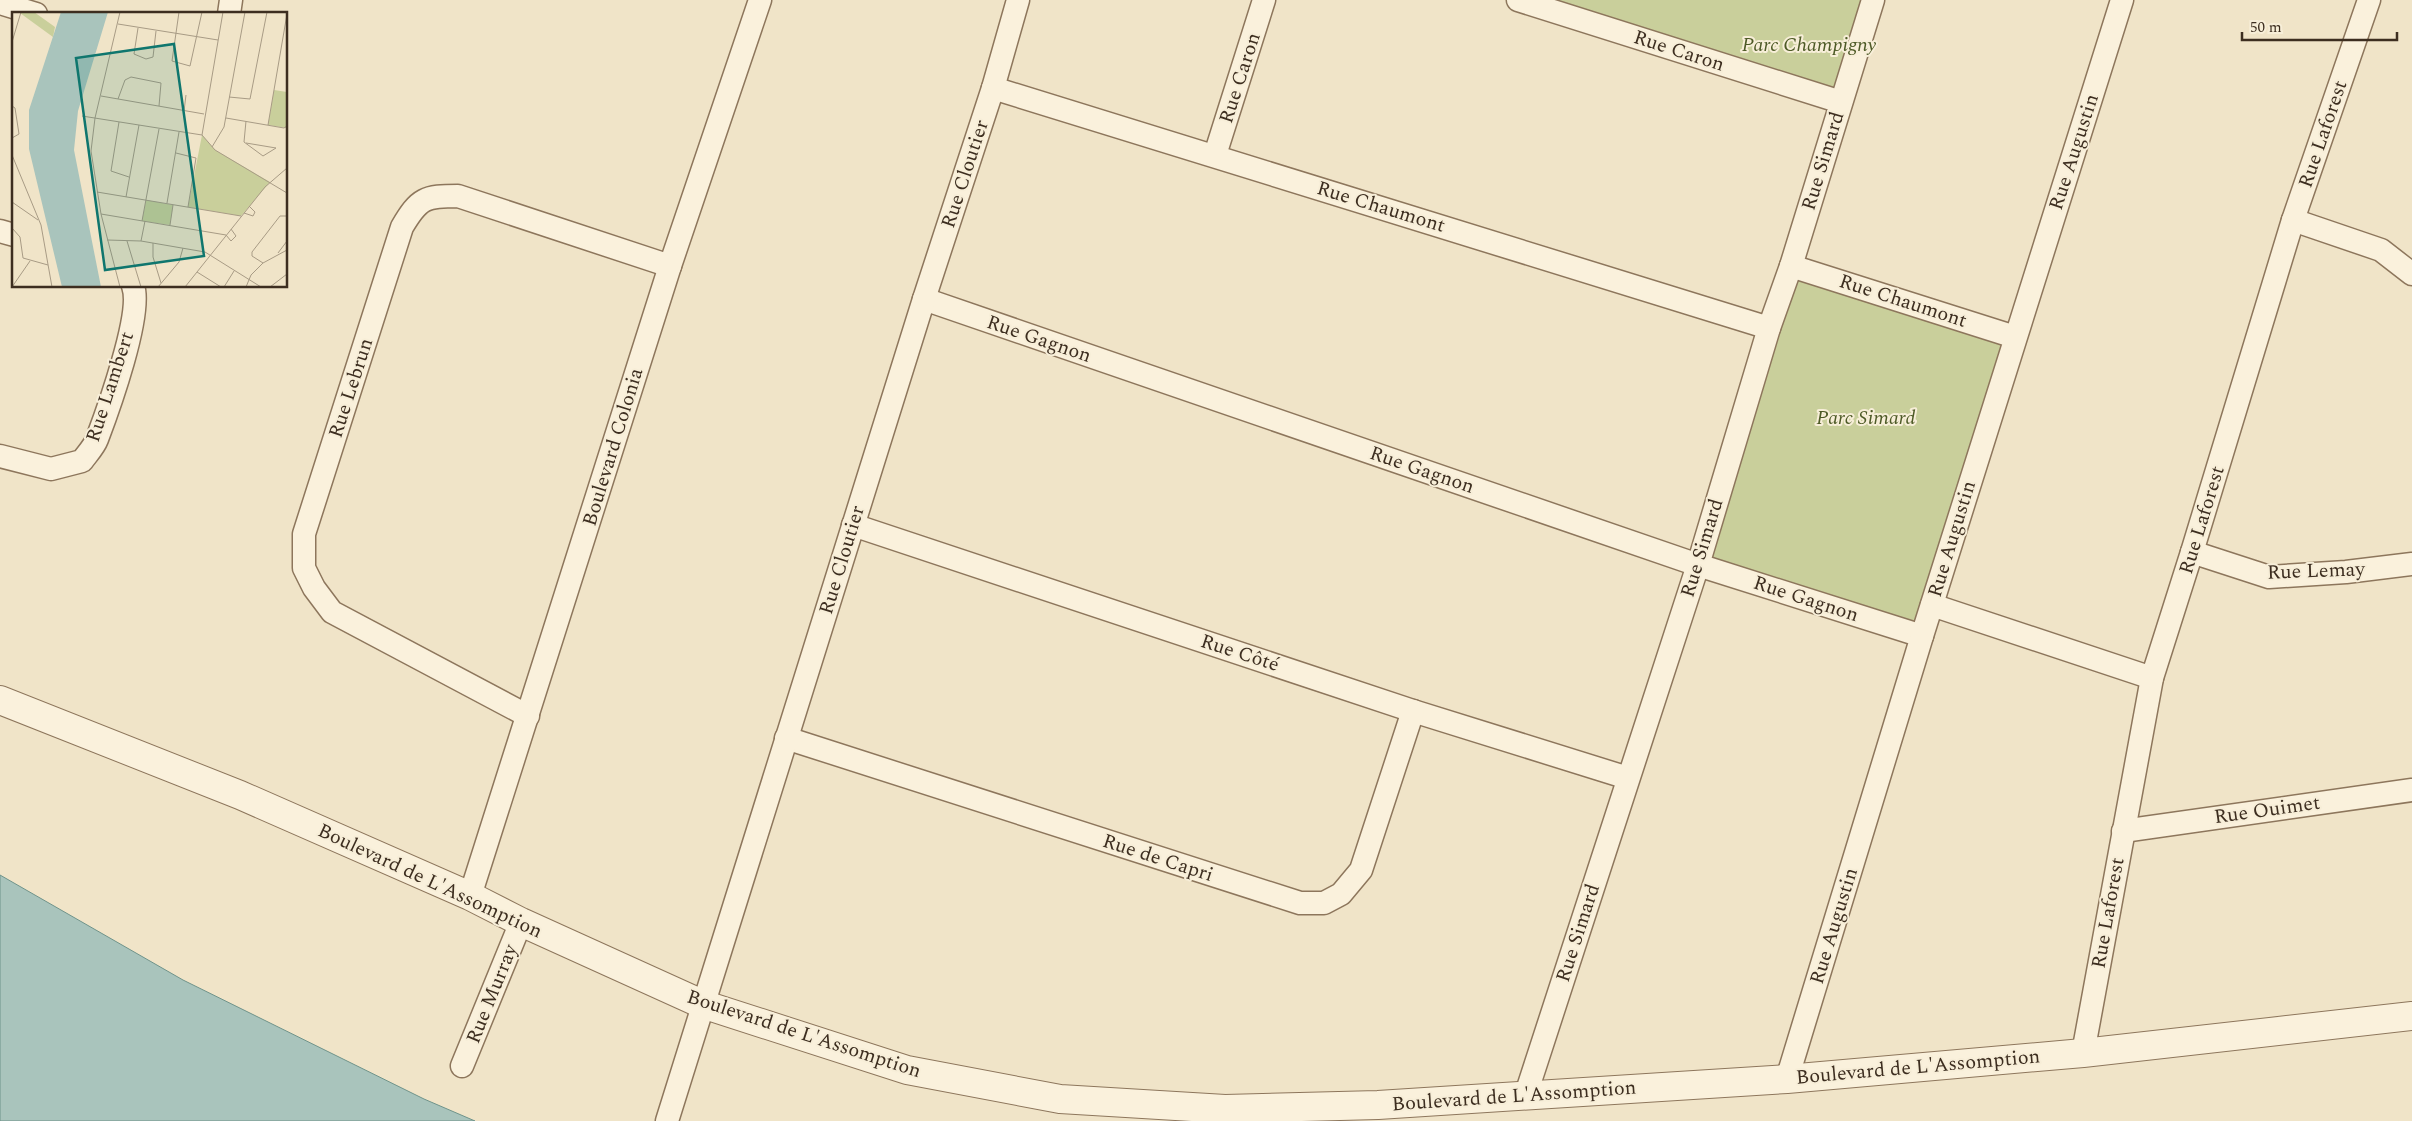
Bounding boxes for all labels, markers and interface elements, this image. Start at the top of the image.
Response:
scale bar [2242,10,2397,42]
inset map [12,12,288,288]
text: 50 m [2250,16,2282,39]
street label: Rue Caron [1630,22,1728,80]
street label: Rue Caron [1211,29,1269,127]
park label: Parc Champigny [1742,30,1876,60]
street label: Rue Laforest [2291,76,2355,192]
street label: Rue Augustin [2041,90,2107,214]
street label: Rue Simard [1794,108,1852,214]
street label: Rue Cloutier [933,116,997,232]
street label: Rue Chaumont [1313,173,1449,241]
street label: Rue Chaumont [1835,266,1971,336]
street label: Rue Gagnon [983,307,1095,371]
street label: Rue Lambert [78,328,142,446]
street label: Rue Lebrun [321,334,381,442]
street label: Boulevard Colonia [575,364,651,530]
park label: Parc Simard [1816,403,1916,433]
street label: Rue Gagnon [1366,438,1478,502]
street label: Rue Laforest [2171,462,2233,578]
street label: Rue Augustin [1920,477,1984,601]
street label: Rue Simard [1673,495,1731,601]
street label: Rue Cloutier [811,502,873,618]
street label: Rue Lemay [2267,554,2367,588]
street label: Rue Gagnon [1750,568,1862,630]
street label: Rue Côté [1197,626,1284,680]
street label: Rue Ouimet [2212,788,2322,832]
street label: Boulevard de L'Assomption [313,816,547,946]
street label: Rue de Capri [1099,826,1217,890]
street label: Rue Laforest [2083,855,2133,971]
street label: Rue Augustin [1802,864,1866,988]
street label: Rue Simard [1548,880,1608,986]
street label: Rue Murray [458,938,526,1048]
street label: Boulevard de L'Assomption [683,982,925,1086]
street label: Boulevard de L'Assomption [1795,1041,2041,1093]
street label: Boulevard de L'Assomption [1391,1072,1637,1120]

